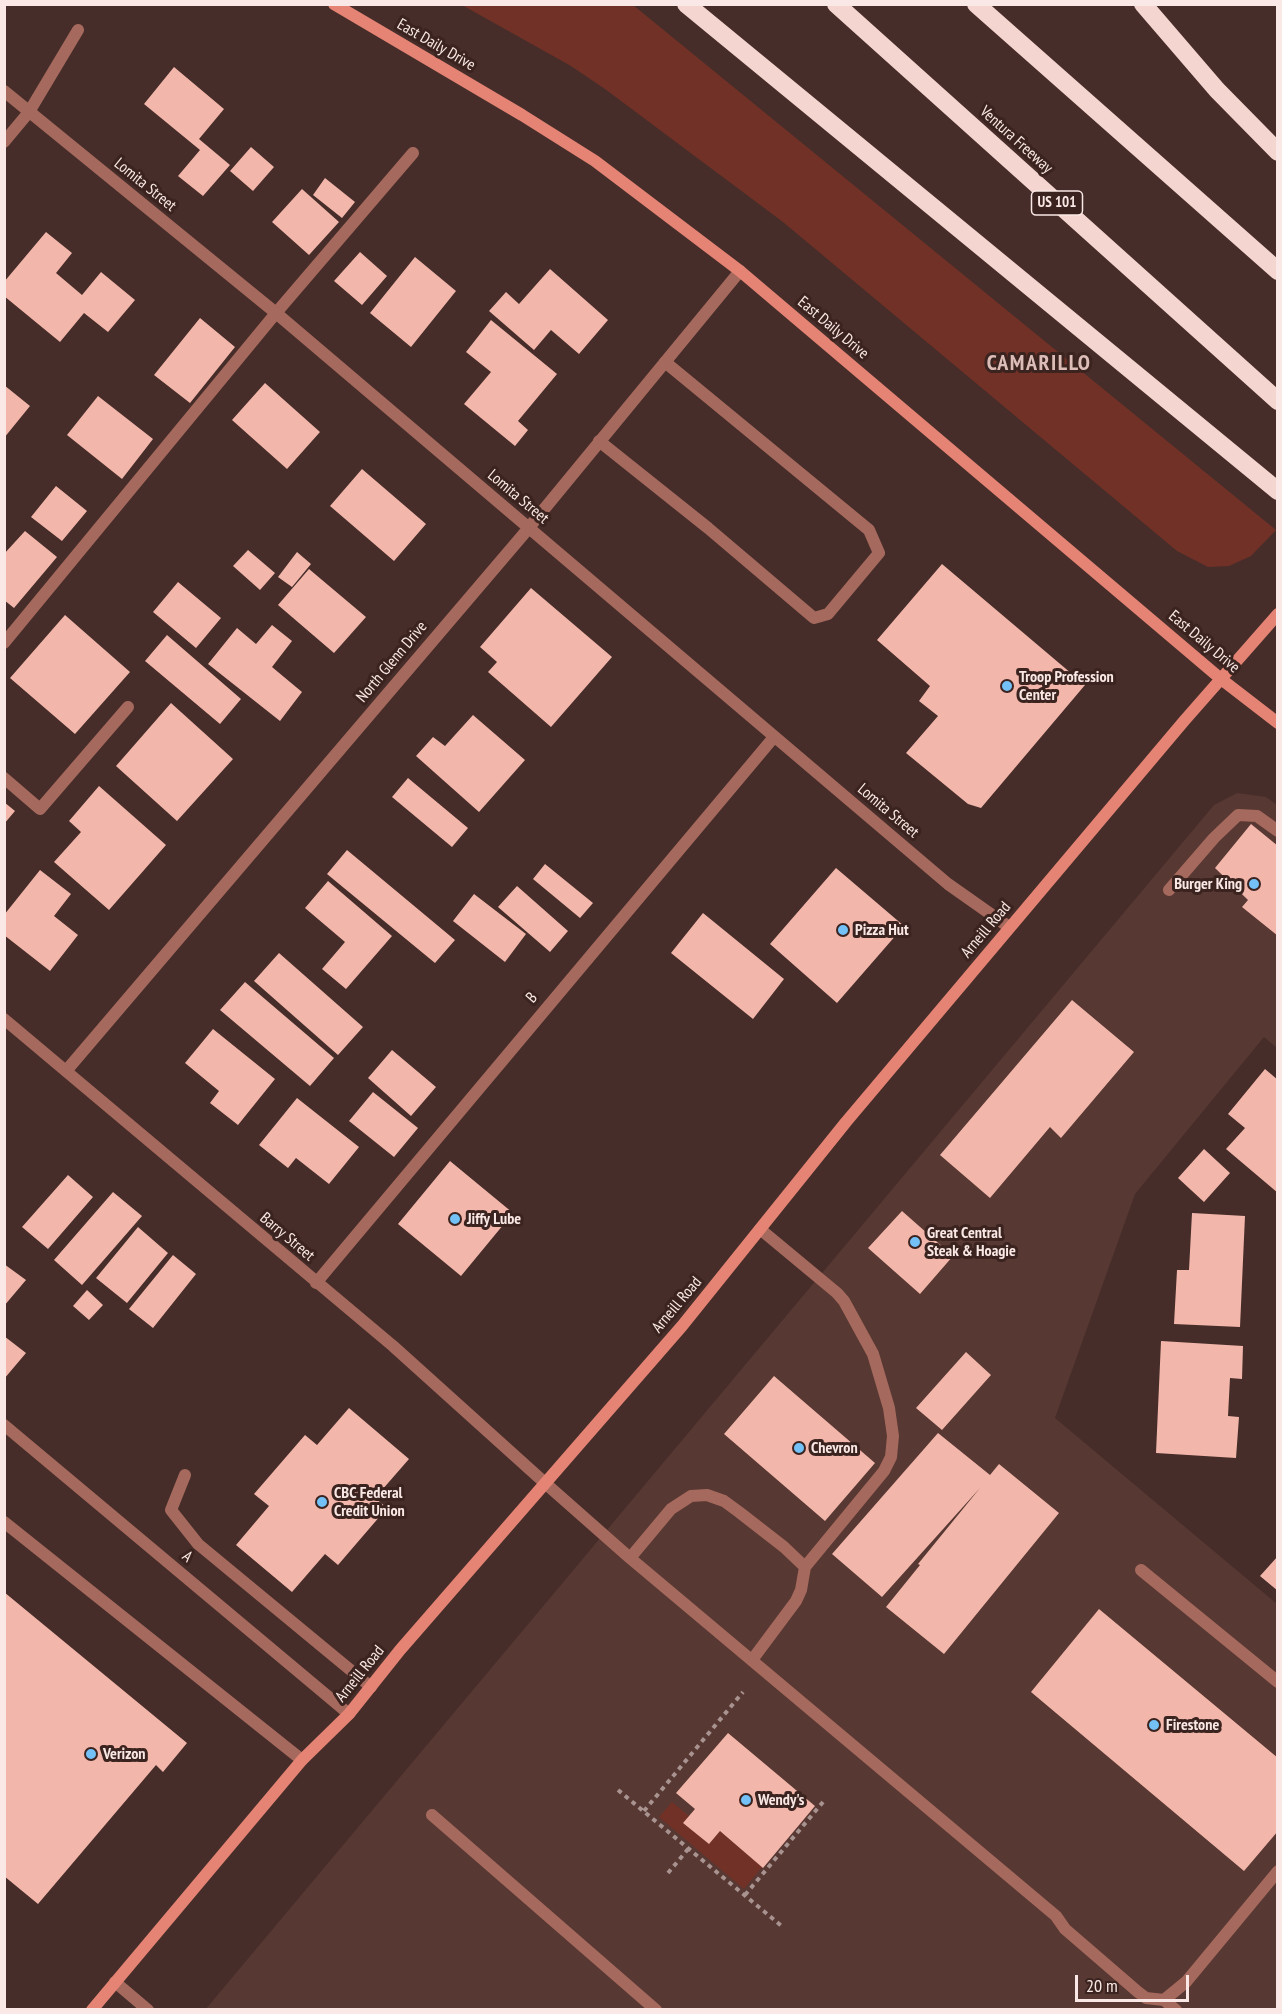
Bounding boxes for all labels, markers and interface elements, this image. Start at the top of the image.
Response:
street label: East Daily Drive [394,15,478,75]
street label: Ventura Freeway [976,102,1056,178]
street label: Lomita Street [110,154,180,216]
road number: US 101 [1032,191,1082,215]
street label: East Daily Drive [794,293,872,363]
district label: CAMARILLO [987,351,1091,377]
street label: Lomita Street [483,466,553,528]
street label: East Daily Drive [1165,607,1243,677]
street label: North Glenn Drive [353,618,431,706]
place label: Troop Profession Center [1019,667,1114,705]
marker: Troop Profession Center [1000,679,1014,693]
street label: Lomita Street [853,780,923,842]
place label: Burger King [1174,874,1242,894]
marker: Burger King [1247,877,1261,891]
street label: Arneill Road [957,898,1015,962]
place label: Pizza Hut [855,920,909,940]
marker: Pizza Hut [836,923,850,937]
street label: B [522,989,542,1007]
street label: Barry Street [256,1209,318,1265]
place label: Jiffy Lube [467,1209,521,1229]
marker: Jiffy Lube [448,1212,462,1226]
place label: Great Central Steak & Hoagie [927,1223,1016,1261]
marker: Great Central Steak & Hoagie [908,1235,922,1249]
street label: Arneill Road [648,1273,706,1337]
place label: Chevron [811,1438,858,1458]
marker: Chevron [792,1441,806,1455]
place label: CBC Federal Credit Union [334,1483,405,1521]
marker: CBC Federal Credit Union [315,1495,329,1509]
street label: A [178,1547,196,1567]
street label: Arneill Road [331,1642,389,1706]
place label: Firestone [1166,1715,1219,1735]
marker: Firestone [1147,1718,1161,1732]
place label: Verizon [103,1744,145,1764]
marker: Verizon [84,1747,98,1761]
place label: Wendy's [758,1790,804,1810]
marker: Wendy's [739,1793,753,1807]
scale bar [1078,1963,1192,2001]
text: 20 m [1086,1974,1118,1997]

